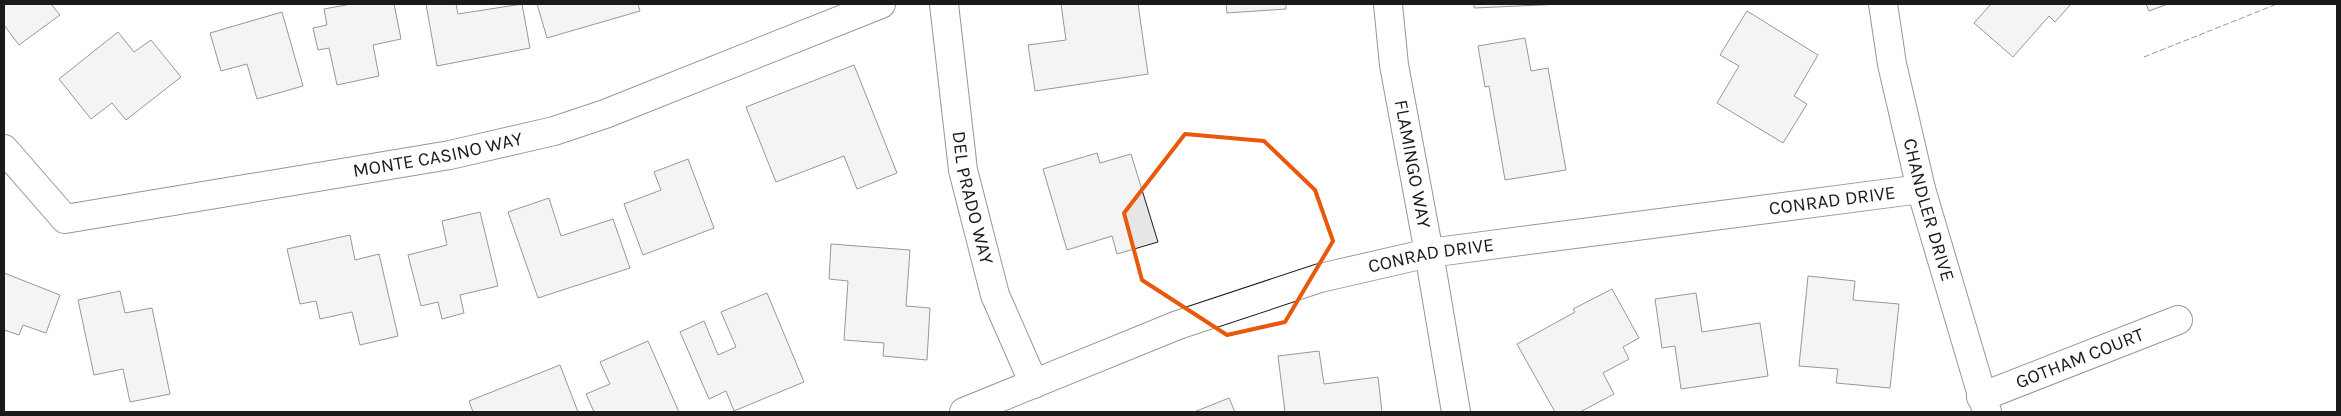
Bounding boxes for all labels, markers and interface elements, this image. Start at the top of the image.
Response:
street label: FLAMINGO WAY [1390,98,1435,231]
street label: MONTE CASINO WAY [351,127,525,182]
street label: DEL PRADO WAY [948,130,998,267]
street label: CHANDLER DRIVE [1899,136,1959,284]
street label: CONRAD DRIVE [1768,181,1897,220]
street label: CONRAD DRIVE [1366,234,1495,278]
street label: GOTHAM COURT [2012,323,2147,393]

